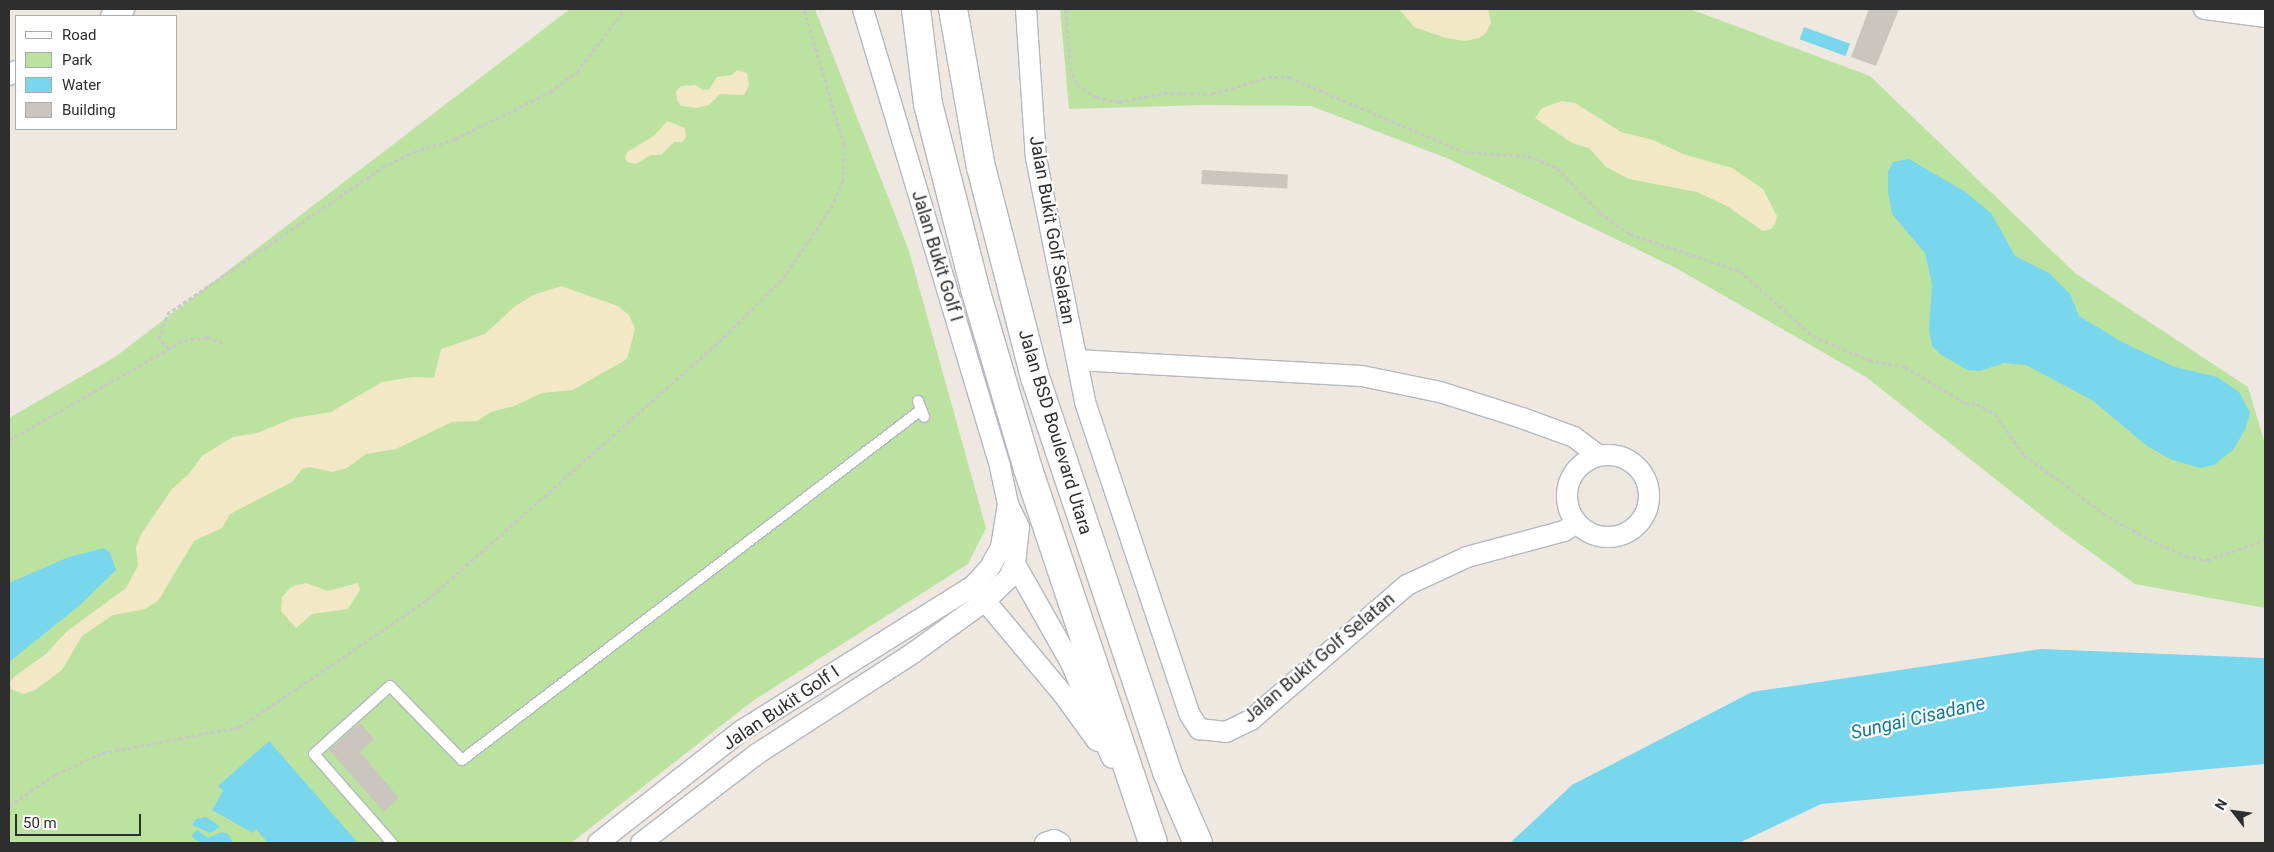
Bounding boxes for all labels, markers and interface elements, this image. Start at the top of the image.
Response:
legend [15,15,178,130]
text: Road [62,26,96,44]
text: Park [62,51,92,69]
text: Water [62,76,101,94]
text: Building [62,101,116,119]
street label: Jalan Bukit Golf Selatan [1025,134,1079,326]
street label: Jalan Bukit Golf I [907,188,967,324]
street label: Jalan BSD Boulevard Utara [1013,327,1097,537]
street label: Jalan Bukit Golf Selatan [1239,588,1399,728]
street label: Jalan Bukit Golf I [719,661,843,755]
water label: Sungai Cisadane [1849,691,1987,745]
north arrow [2209,787,2259,837]
text: N [2212,796,2230,813]
scale bar [18,804,144,836]
text: 50 m [23,814,57,832]

